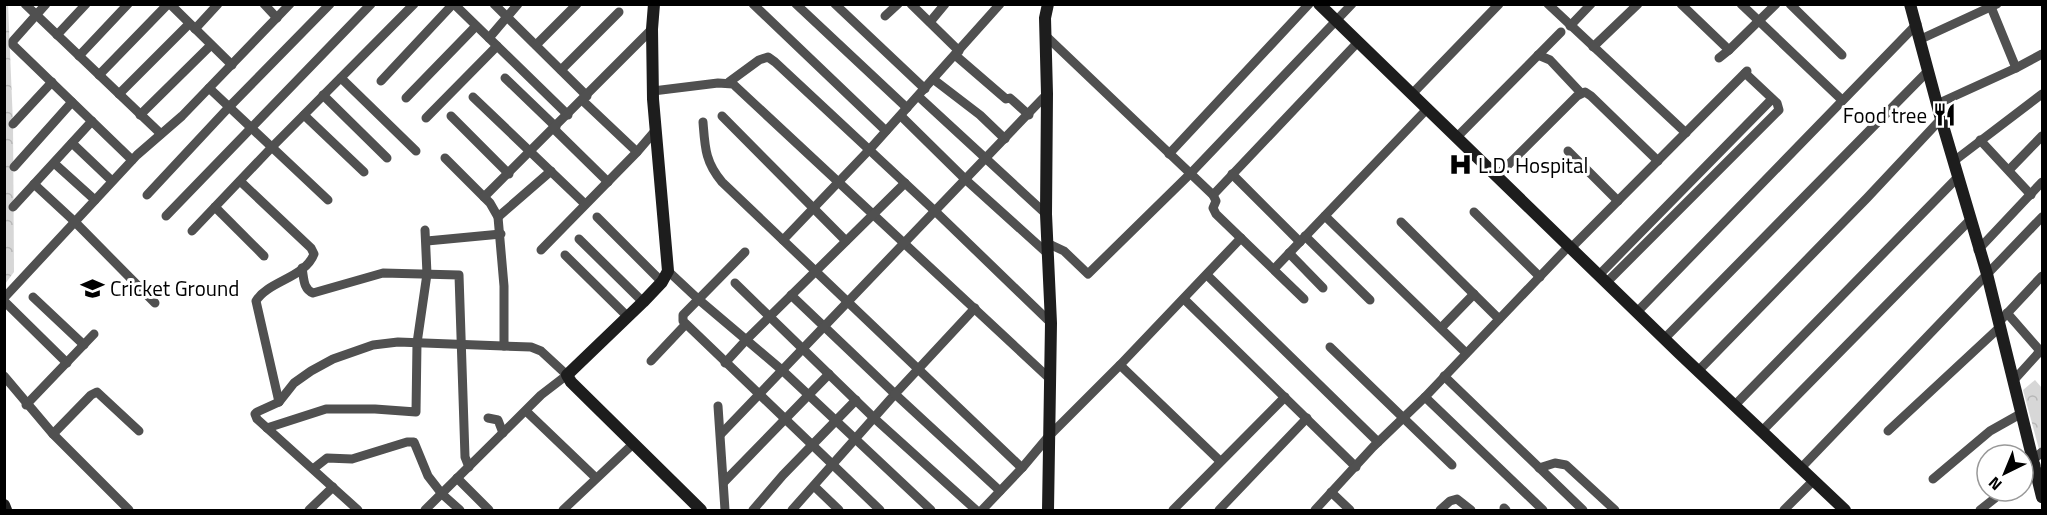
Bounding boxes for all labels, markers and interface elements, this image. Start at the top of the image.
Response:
place label: Food tree [1843,99,1927,131]
restaurant icon: Food tree [1932,102,1958,128]
place label: L.D. Hospital [1478,149,1588,181]
hospital icon: L.D. Hospital [1447,152,1473,178]
place label: Cricket Ground [110,272,239,304]
school or university icon: Cricket Ground [79,275,105,301]
north arrow [1975,443,2035,503]
text: N [1983,471,2007,497]

